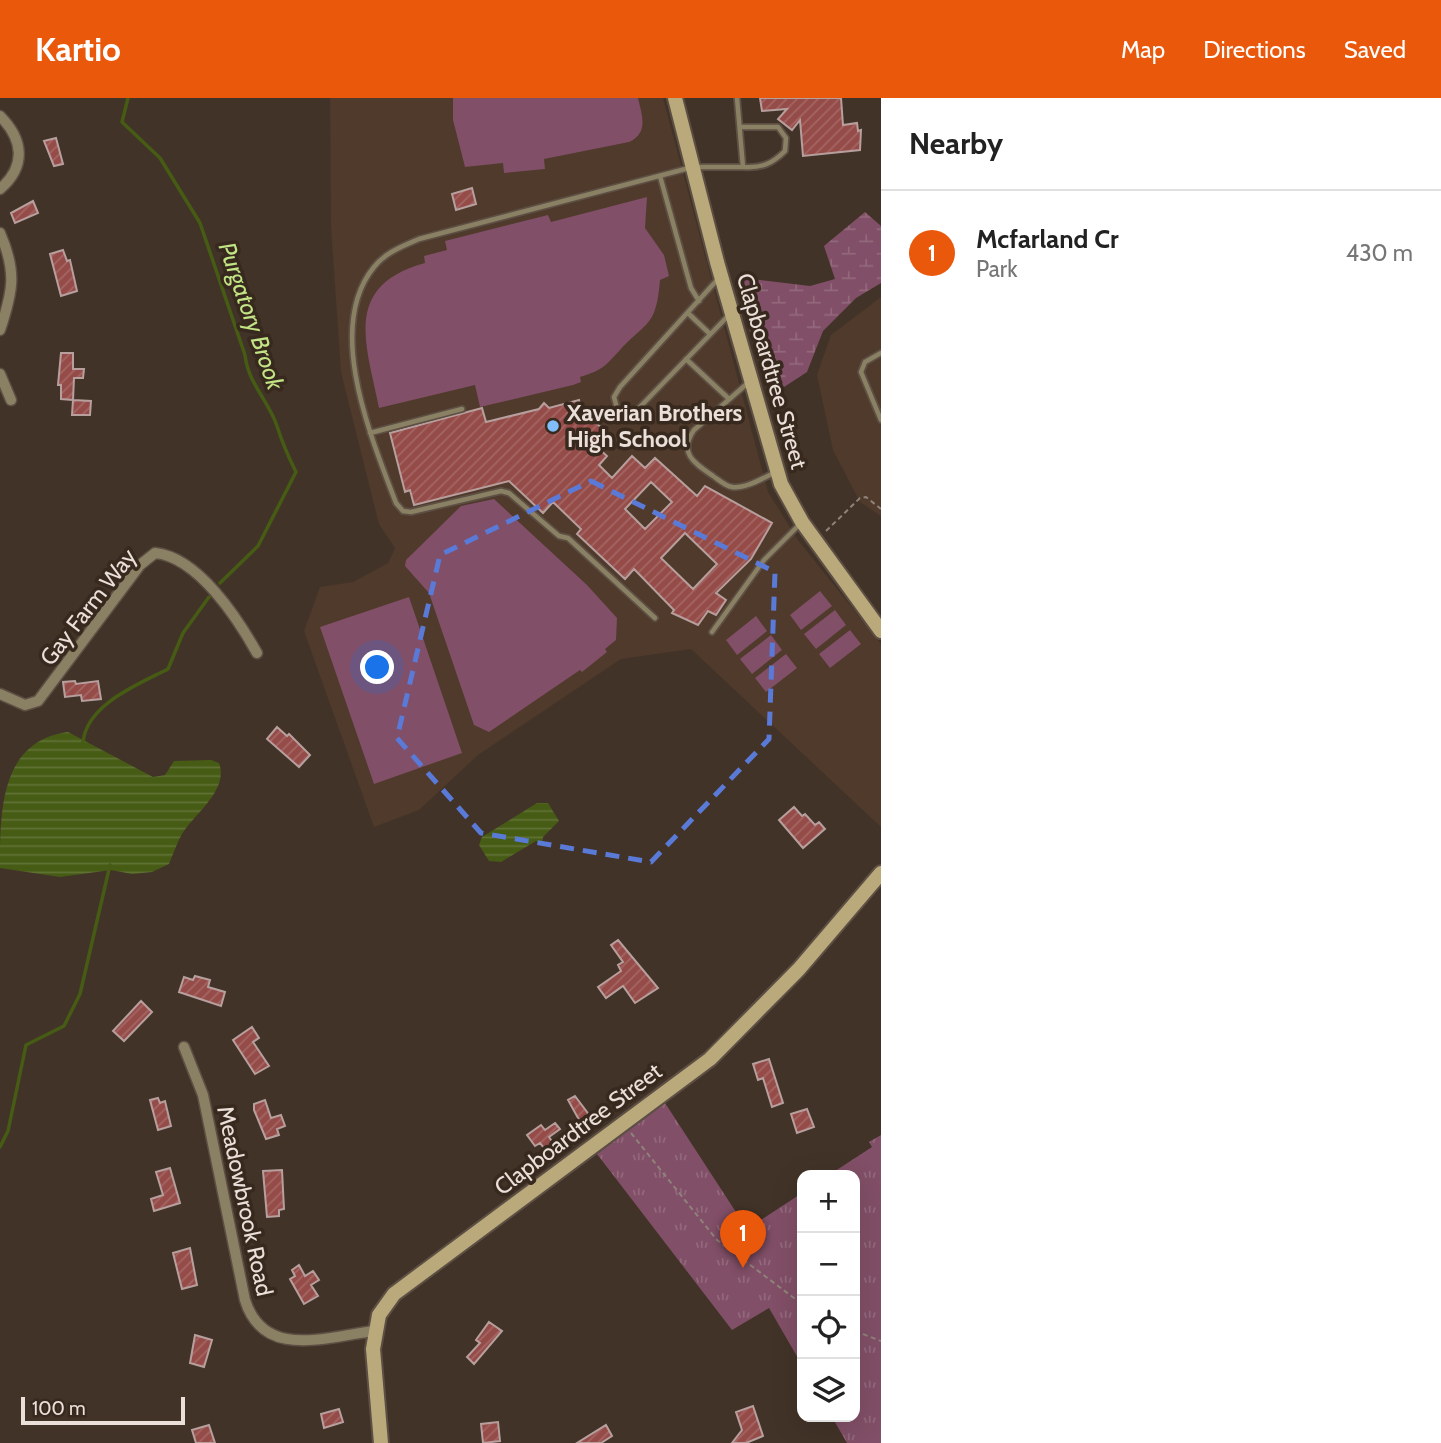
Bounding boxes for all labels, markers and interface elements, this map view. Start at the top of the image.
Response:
text: Kartio [35,29,121,69]
text: Map [1121,35,1165,64]
text: Directions [1203,35,1306,64]
text: Saved [1344,35,1406,64]
text: Nearby [909,125,1003,162]
text: Mcfarland Cr [976,223,1119,255]
water label: Purgatory Brook [213,238,291,394]
text: 1 [928,239,936,267]
text: 430 m [1346,239,1413,267]
text: Park [976,255,1017,283]
street label: Clapboardtree Street [731,270,813,472]
place label: Xaverian Brothers High School [566,399,743,453]
marker: Xaverian Brothers High School [545,418,561,434]
street label: Gay Farm Way [34,543,142,671]
your location [360,650,394,684]
street label: Clapboardtree Street [489,1057,667,1201]
street label: Meadowbrook Road [211,1103,279,1299]
map controls [797,1170,860,1422]
button: + [797,1170,860,1233]
pin: 1 [720,1210,766,1268]
button: − [797,1233,860,1296]
button: locate [797,1296,860,1359]
button: layers [797,1359,860,1422]
scale bar [21,1394,186,1426]
text: 100 m [32,1397,86,1420]

